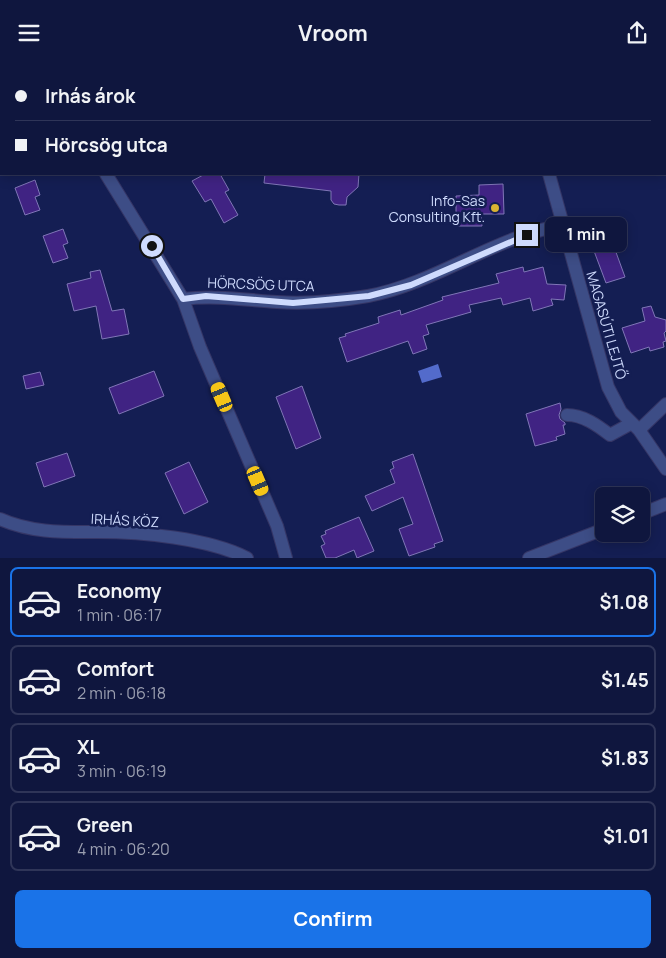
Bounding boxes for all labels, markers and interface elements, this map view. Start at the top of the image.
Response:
text: Vroom [298,18,368,48]
icon: menu [15,19,43,47]
icon: share [623,19,651,47]
text: Irhás árok [45,83,135,109]
text: Hörcsög utca [45,132,168,158]
place label: Info-Sas Consulting Kft. [389,191,485,226]
marker: Info-Sas Consulting Kft. [489,202,501,214]
callout: 1 min [544,217,627,253]
text: 1 min [566,223,606,245]
route end [516,224,538,246]
route start [141,235,163,257]
street label: MAGASÚTI LEJTŐ [582,269,632,381]
street label: HÖRCSÖG UTCA [207,273,315,295]
car [209,380,234,414]
car [245,464,270,498]
map controls [595,487,650,542]
button: layers [595,487,650,542]
street label: IRHÁS KÖZ [90,509,160,531]
text: Economy [77,578,161,604]
icon: car [17,580,62,625]
text: $1.08 [600,589,649,615]
text: 1 min · 06:17 [77,604,162,626]
text: Comfort [77,656,154,682]
icon: car [17,658,62,703]
text: $1.45 [601,667,649,693]
text: 2 min · 06:18 [77,682,166,704]
text: XL [77,734,100,760]
icon: car [17,736,62,781]
text: $1.83 [601,745,649,771]
text: 3 min · 06:19 [77,760,167,782]
text: Green [77,812,133,838]
icon: car [17,814,62,859]
text: $1.01 [603,823,649,849]
text: 4 min · 06:20 [77,838,170,860]
button: Confirm [15,890,651,948]

